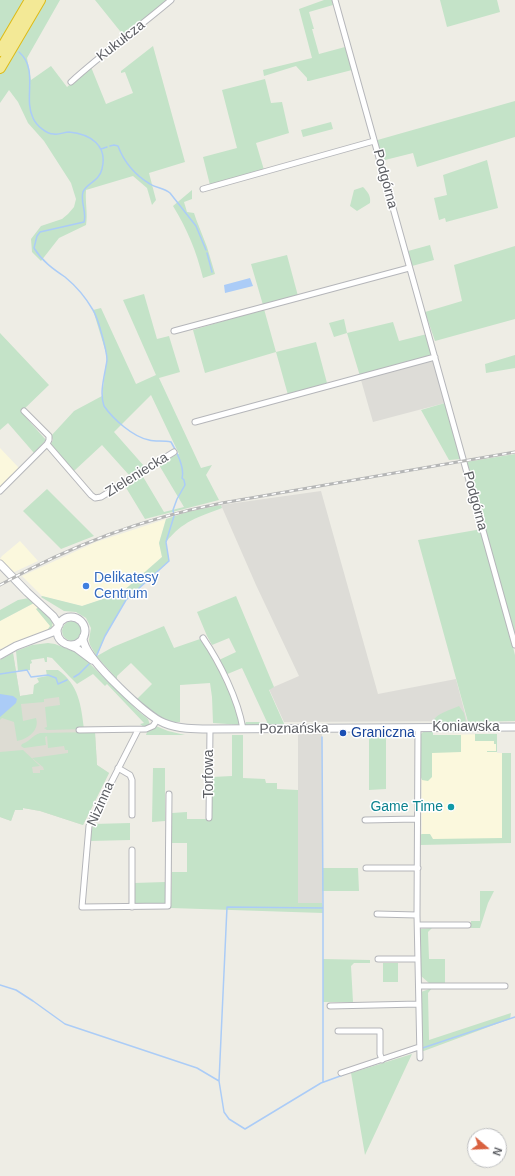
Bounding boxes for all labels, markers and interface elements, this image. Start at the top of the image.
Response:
street label: Kukułcza [93,17,149,65]
street label: Podgórna [369,148,401,210]
street label: Zieleniecka [103,449,171,501]
street label: Podgórna [459,470,491,532]
place label: Delikatesy Centrum [94,570,159,602]
marker: Delikatesy Centrum [81,581,91,591]
street label: Koniawska [432,719,500,735]
street label: Poznańska [259,720,329,738]
place label: Graniczna [351,725,415,741]
marker: Graniczna [338,728,348,738]
street label: Torfowa [201,749,217,799]
street label: Nizinna [84,779,118,829]
place label: Game Time [370,799,443,815]
marker: Game Time [446,802,456,812]
north arrow [467,1128,507,1168]
text: N [490,1146,504,1157]

